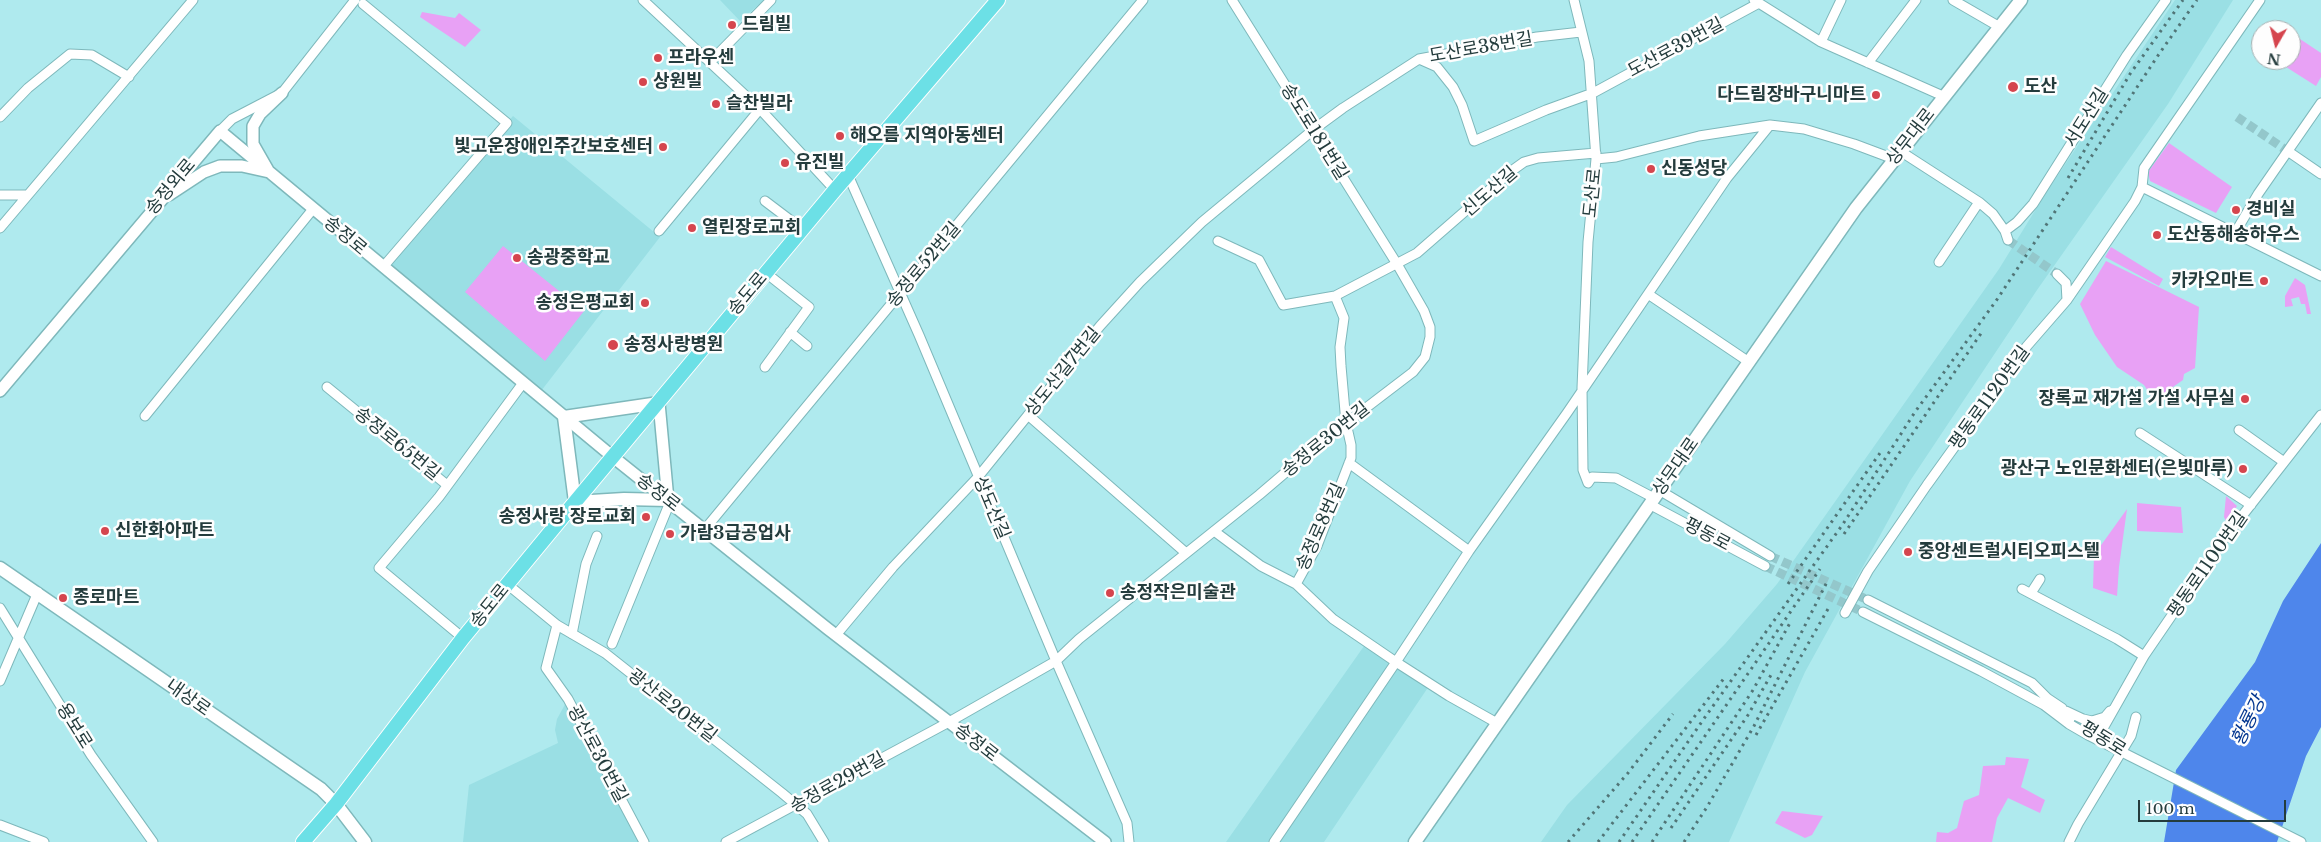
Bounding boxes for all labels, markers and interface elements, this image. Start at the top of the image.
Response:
place label: 드림빌 [742,14,792,36]
street label: 도산로39번길 [1624,14,1728,82]
marker: 드림빌 [726,19,738,31]
north arrow [2251,20,2301,70]
street label: 도산로38번길 [1428,28,1534,68]
place label: 프라우센 [668,47,734,69]
text: N [2266,49,2282,69]
marker: 프라우센 [652,52,664,64]
place label: 상원빌 [653,71,703,93]
marker: 상원빌 [637,76,649,88]
place label: 도산 [2024,76,2057,98]
street label: 송도로181번길 [1276,80,1352,184]
marker: 도산 [2006,80,2020,94]
place label: 다드림장바구니마트 [1717,84,1866,106]
street label: 서도산길 [2060,84,2114,152]
marker: 다드림장바구니마트 [1870,89,1882,101]
place label: 슬찬빌라 [726,93,792,115]
marker: 슬찬빌라 [710,98,722,110]
street label: 상무대로 [1882,104,1940,170]
place label: 해오름 지역아동센터 [850,125,1004,147]
marker: 해오름 지역아동센터 [834,130,846,142]
place label: 빛고운장애인주간보호센터 [454,136,653,158]
marker: 빛고운장애인주간보호센터 [657,141,669,153]
place label: 유진빌 [795,152,845,174]
street label: 송정외로 [141,155,201,219]
marker: 유진빌 [779,157,791,169]
place label: 신동성당 [1661,158,1727,180]
street label: 신도산길 [1458,162,1522,222]
marker: 신동성당 [1645,163,1657,175]
street label: 도산로 [1580,167,1606,219]
place label: 경비실 [2246,199,2296,221]
marker: 경비실 [2230,204,2242,216]
street label: 송정로 [319,212,371,260]
place label: 열린장로교회 [702,217,801,239]
street label: 송정로52번길 [882,218,966,312]
marker: 열린장로교회 [686,222,698,234]
place label: 도산동해송하우스 [2167,224,2299,246]
marker: 도산동해송하우스 [2151,229,2163,241]
place label: 송광중학교 [527,247,610,269]
marker: 송광중학교 [511,252,523,264]
street label: 송도로 [724,268,772,320]
place label: 카카오마트 [2171,270,2254,292]
marker: 카카오마트 [2258,275,2270,287]
place label: 송정은평교회 [536,292,635,314]
marker: 송정은평교회 [639,297,651,309]
street label: 상도산길7번길 [1020,323,1106,421]
place label: 송정사랑병원 [624,334,723,356]
marker: 송정사랑병원 [606,338,620,352]
street label: 평동로1120번길 [1945,342,2035,454]
place label: 장록교 재가설 가설 사무실 [2038,388,2235,410]
marker: 장록교 재가설 가설 사무실 [2239,393,2251,405]
street label: 송정로30번길 [1278,398,1374,482]
street label: 송정로65번길 [350,403,444,485]
street label: 상무대로 [1648,434,1704,500]
place label: 광산구 노인문화센터(은빛마루) [2001,458,2233,480]
marker: 광산구 노인문화센터(은빛마루) [2237,463,2249,475]
street label: 송정로 [632,469,684,517]
street label: 상도산길 [968,473,1014,543]
street label: 송정로8번길 [1292,480,1350,574]
place label: 송정사랑 장로교회 [499,506,636,528]
street label: 평동로1100번길 [2163,508,2253,622]
marker: 송정사랑 장로교회 [640,511,652,523]
street label: 평동로 [1680,514,1734,556]
place label: 신한화아파트 [115,520,214,542]
place label: 가람3급공업사 [680,523,791,545]
marker: 신한화아파트 [99,525,111,537]
marker: 가람3급공업사 [664,528,676,540]
place label: 중앙센트럴시티오피스텔 [1918,541,2100,563]
marker: 중앙센트럴시티오피스텔 [1902,546,1914,558]
street label: 송도로 [466,580,514,632]
place label: 송정작은미술관 [1120,582,1236,604]
place label: 종로마트 [73,587,139,609]
marker: 송정작은미술관 [1104,587,1116,599]
marker: 종로마트 [57,592,69,604]
street label: 광산로20번길 [623,665,721,747]
street label: 내상로 [161,675,215,721]
water label: 황룡강 [2227,692,2271,750]
street label: 용보로 [52,699,96,753]
street label: 광산로30번길 [562,702,632,806]
street label: 평동로 [2076,717,2130,761]
street label: 송정로 [950,719,1002,767]
street label: 송정로29번길 [787,748,889,818]
scale bar [2141,790,2288,822]
text: 100 m [2146,799,2195,818]

